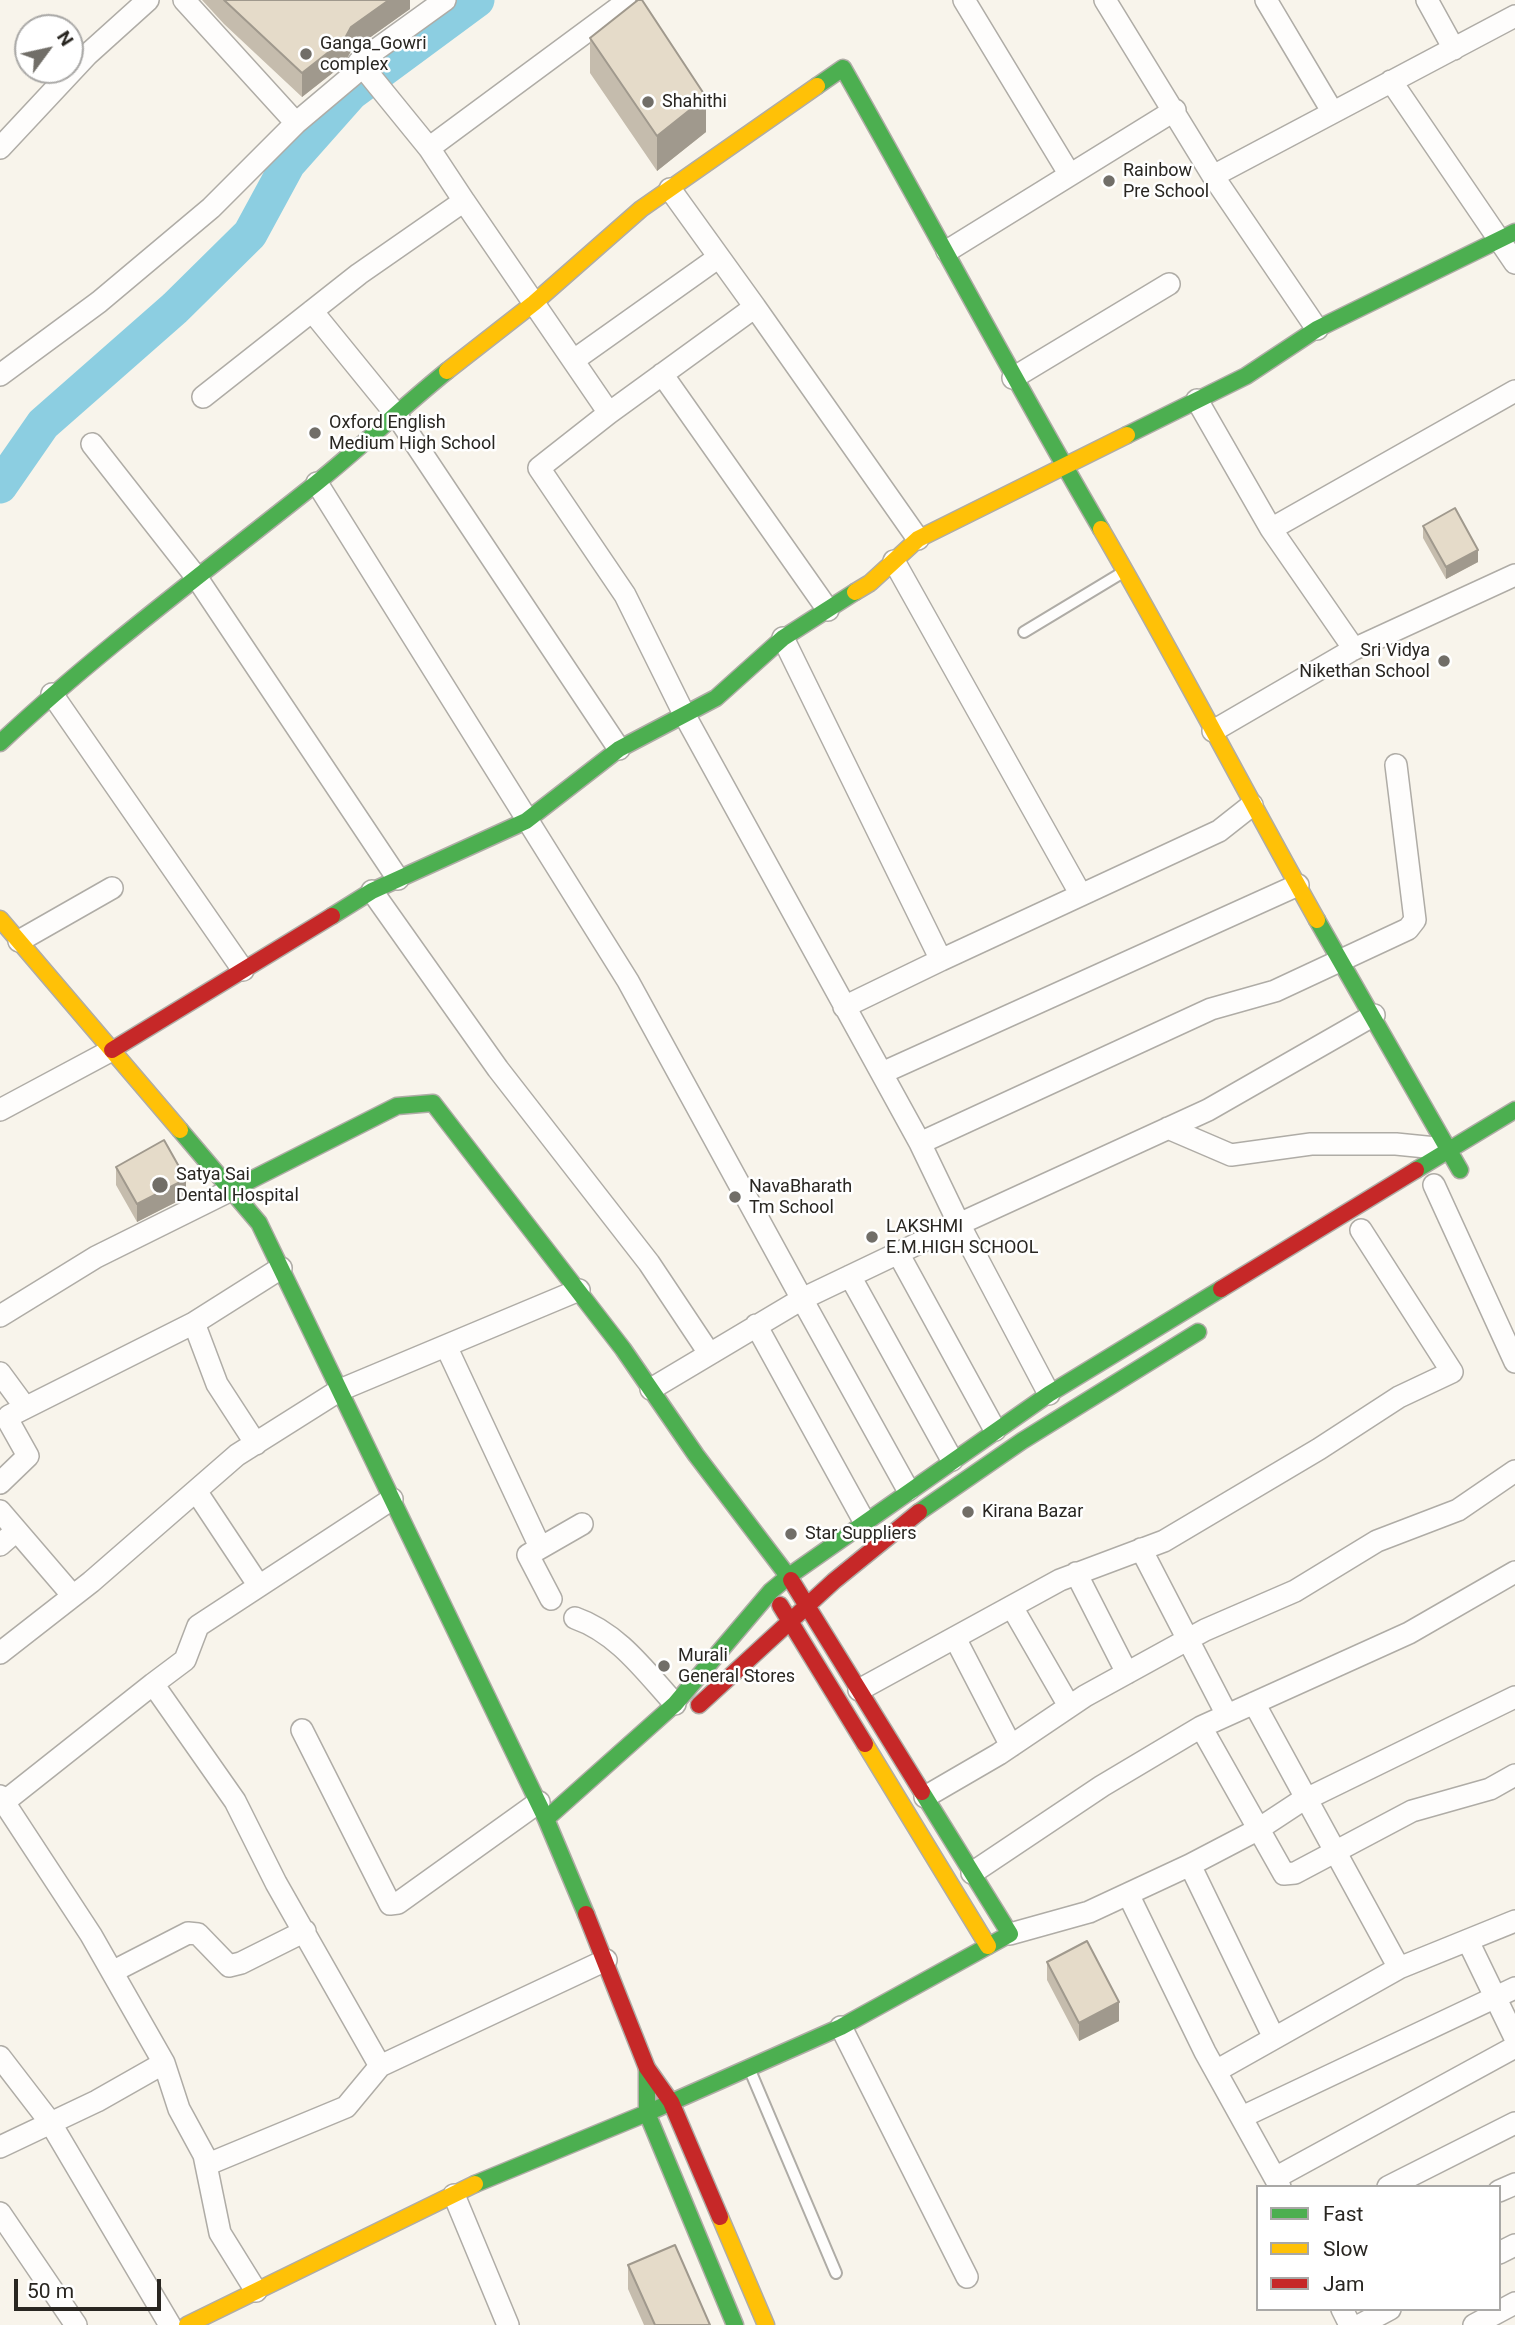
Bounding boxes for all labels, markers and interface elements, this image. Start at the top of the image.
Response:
north arrow [14,14,84,84]
text: N [52,26,79,50]
place label: Ganga_Gowri complex [320,33,427,76]
marker: Ganga_Gowri complex [298,46,314,62]
place label: Shahithi [662,91,727,113]
marker: Shahithi [640,94,656,110]
place label: Rainbow Pre School [1123,160,1209,202]
marker: Rainbow Pre School [1101,173,1117,189]
place label: Oxford English Medium High School [329,412,496,454]
marker: Oxford English Medium High School [307,425,323,441]
place label: Sri Vidya Nikethan School [1299,640,1430,682]
marker: Sri Vidya Nikethan School [1436,653,1452,669]
place label: Satya Sai Dental Hospital [176,1164,299,1206]
marker: Satya Sai Dental Hospital [150,1175,170,1195]
place label: NavaBharath Tm School [749,1176,852,1218]
marker: NavaBharath Tm School [727,1189,743,1205]
place label: LAKSHMI E.M.HIGH SCHOOL [886,1216,1038,1258]
marker: LAKSHMI E.M.HIGH SCHOOL [864,1229,880,1245]
place label: Kirana Bazar [982,1501,1083,1523]
marker: Kirana Bazar [960,1504,976,1520]
place label: Star Suppliers [805,1523,916,1545]
marker: Star Suppliers [783,1526,799,1542]
place label: Murali General Stores [678,1645,795,1688]
marker: Murali General Stores [656,1658,672,1674]
legend [1256,2185,1501,2311]
text: Fast [1323,2202,1363,2226]
text: Slow [1323,2237,1368,2261]
scale bar [18,2266,164,2310]
text: Jam [1323,2272,1364,2296]
text: 50 m [27,2279,74,2303]

